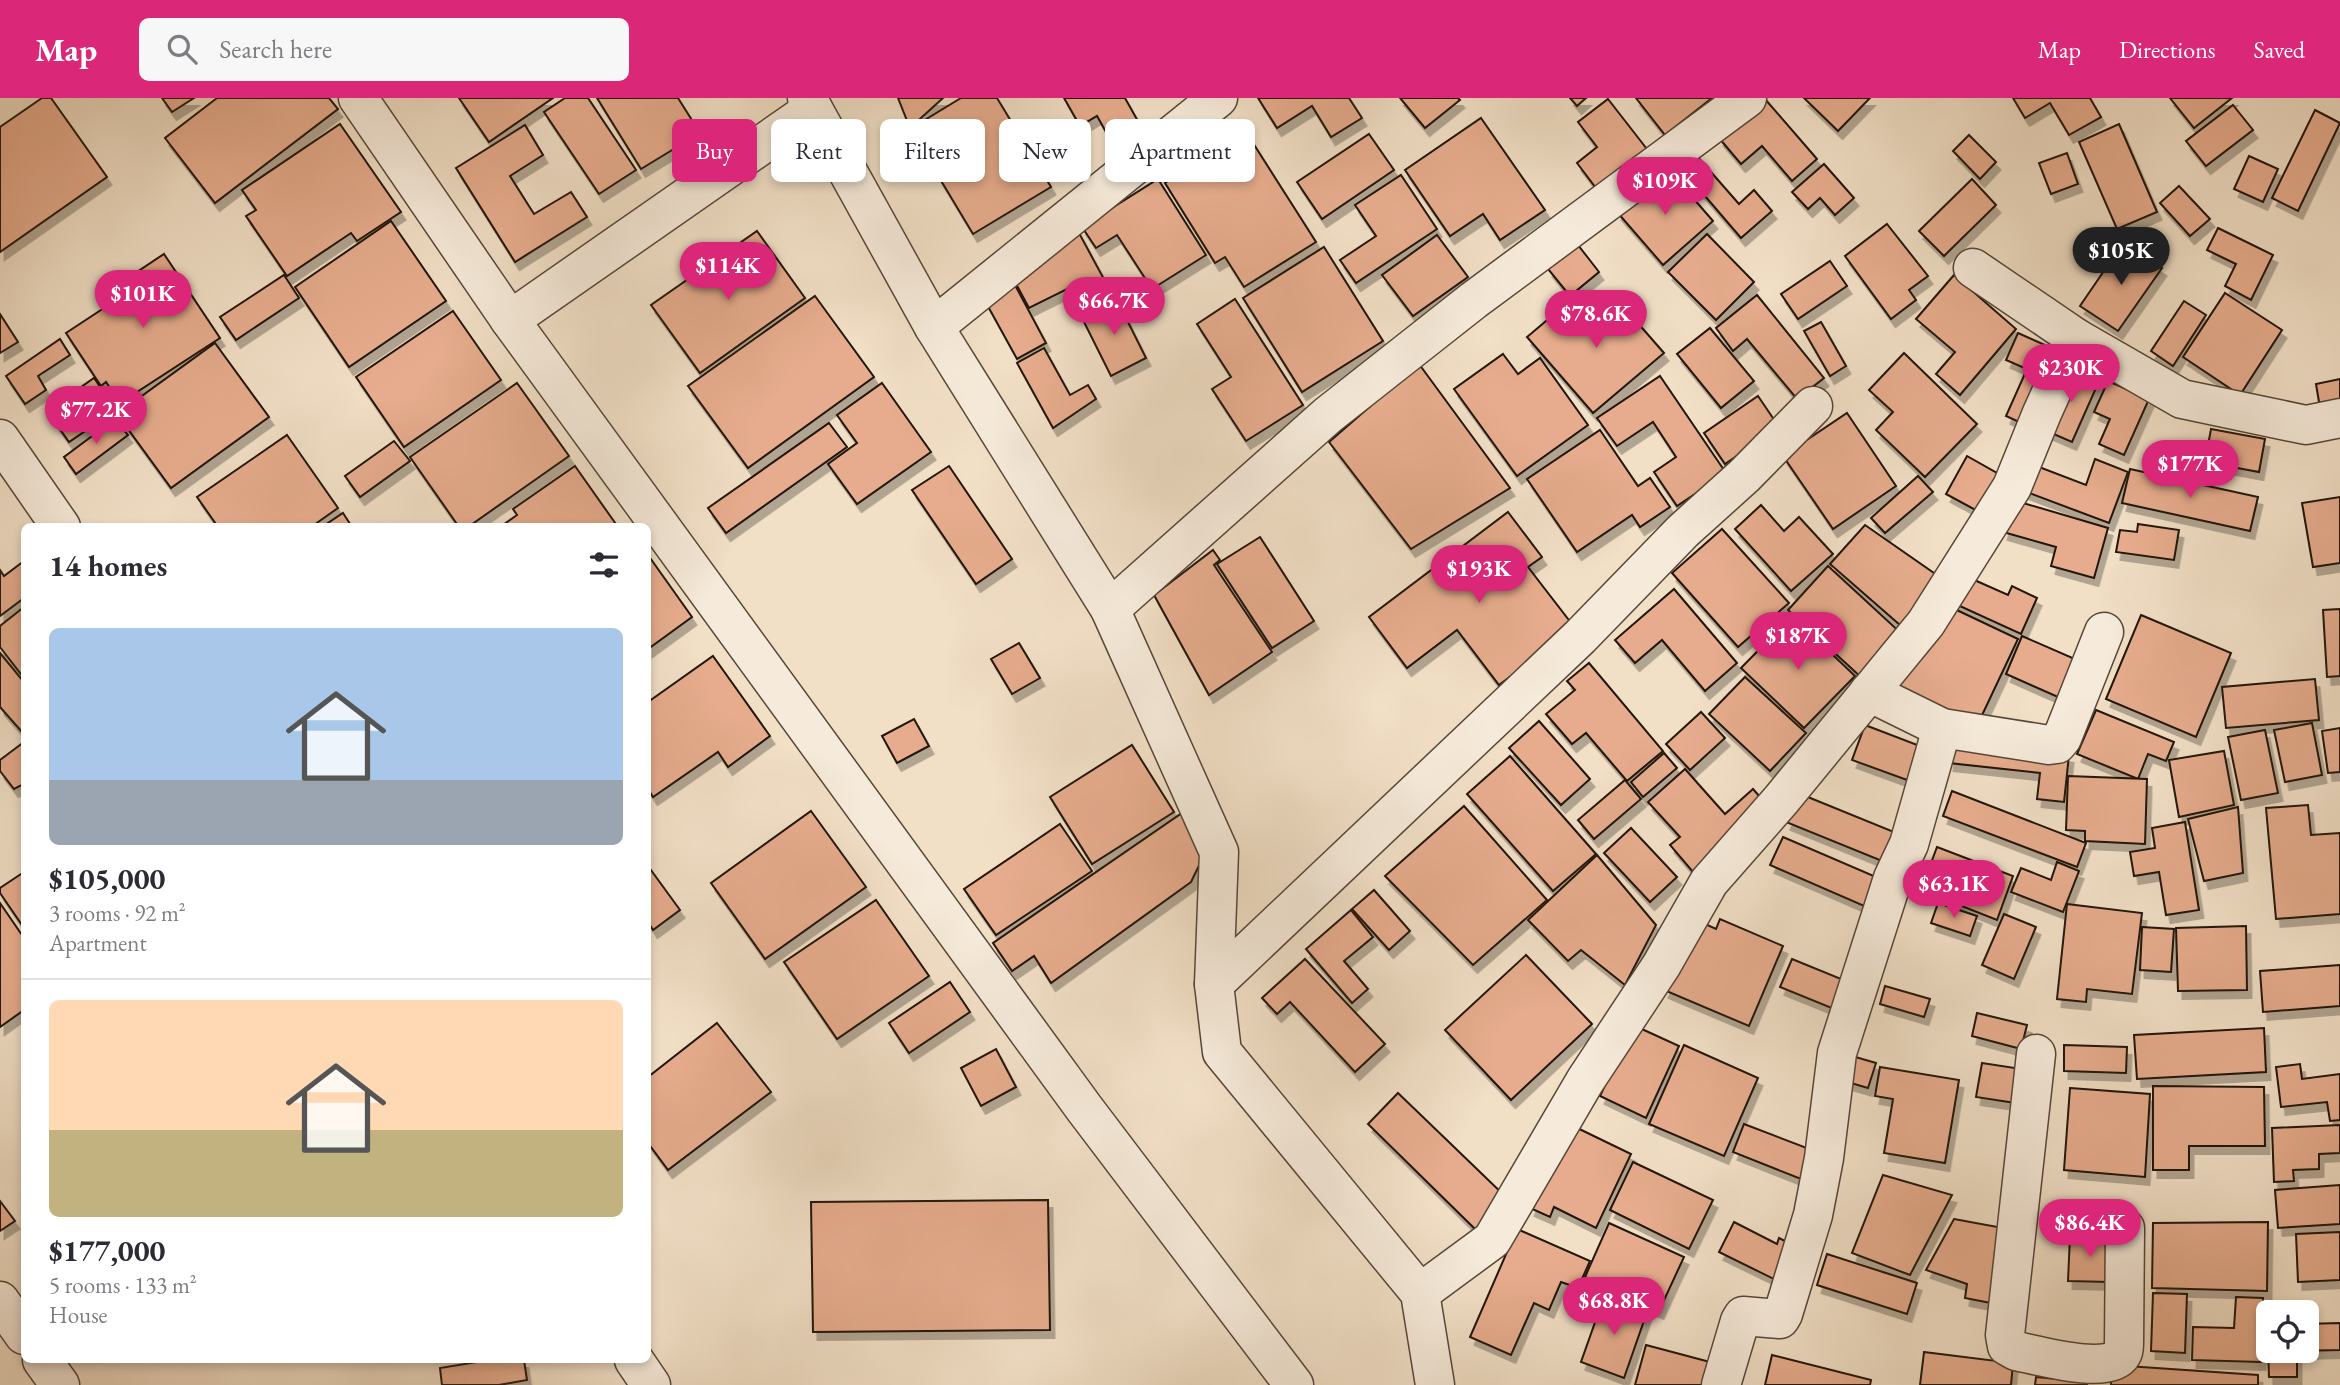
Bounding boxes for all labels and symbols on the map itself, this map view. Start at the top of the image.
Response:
pin: $109K [1616,158,1714,217]
pin: $105K [2072,228,2170,287]
pin: $114K [679,242,777,302]
pin: $101K [94,271,192,330]
pin: $66.7K [1057,278,1171,337]
pin: $78.6K [1539,290,1653,350]
pin: $230K [2022,344,2120,404]
pin: $77.2K [39,386,153,446]
pin: $177K [2141,440,2239,500]
pin: $193K [1430,546,1528,605]
pin: $187K [1749,612,1847,672]
pin: $63.1K [1897,860,2011,920]
pin: $86.4K [2033,1200,2147,1259]
pin: $68.8K [1557,1278,1671,1337]

